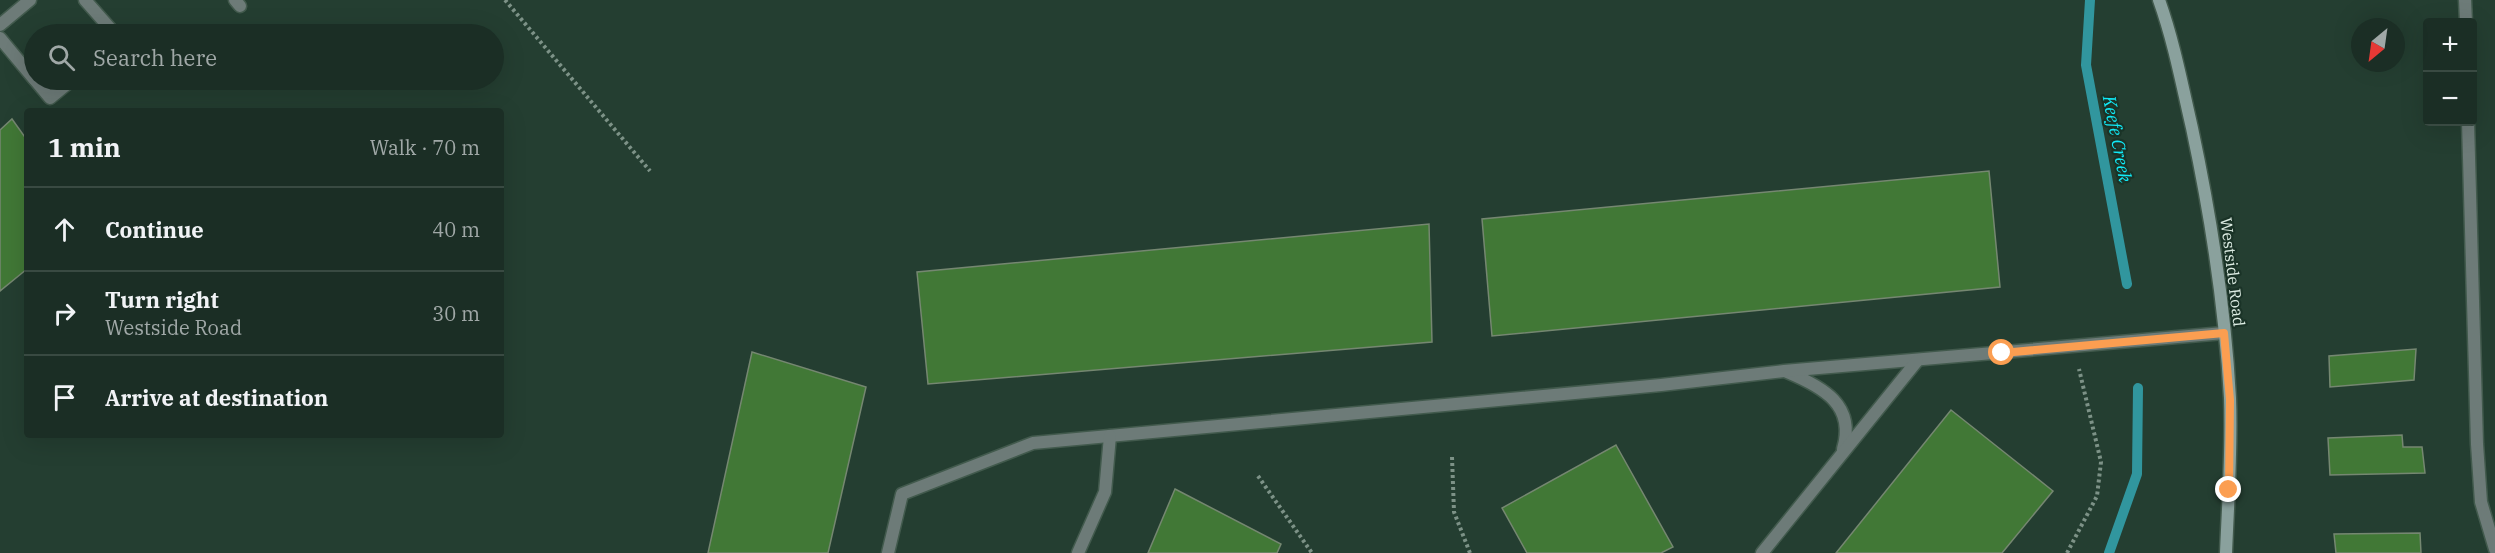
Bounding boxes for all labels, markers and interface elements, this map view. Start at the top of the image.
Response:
north arrow [2351,18,2405,72]
map controls [2423,18,2477,126]
button: + [2423,18,2477,72]
search box [24,24,504,90]
icon: search [45,41,78,74]
text: Search here [93,43,217,72]
button: − [2423,72,2477,126]
water label: Keefe Creek [2098,92,2137,185]
text: 1 min [48,130,121,164]
text: Walk · 70 m [370,134,480,161]
icon: ahead [48,213,81,246]
text: Continue [105,215,204,244]
text: 40 m [432,216,480,243]
street label: Westside Road [2216,216,2250,328]
text: Turn right [105,285,219,314]
icon: right [48,297,81,330]
text: 30 m [432,300,480,327]
text: Westside Road [105,314,242,341]
route start [1988,339,2014,365]
icon: arrive [48,381,81,414]
text: Arrive at destination [105,383,328,412]
route end [2215,476,2241,502]

